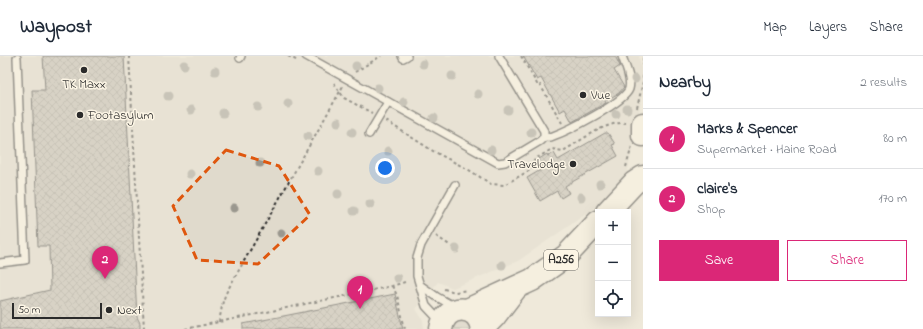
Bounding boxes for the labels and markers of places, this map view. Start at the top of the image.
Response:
marker: TK Maxx [79,65,89,75]
place label: TK Maxx [62,75,106,94]
place label: Vue [590,86,611,105]
marker: Vue [578,90,588,100]
place label: Footasylum [87,106,154,126]
marker: Footasylum [75,110,85,120]
place label: Travelodge [507,155,565,175]
marker: Travelodge [568,159,578,169]
pin: 2 [92,246,118,279]
pin: 1 [347,276,373,309]
place label: Next [117,301,142,320]
marker: Next [104,305,114,315]

